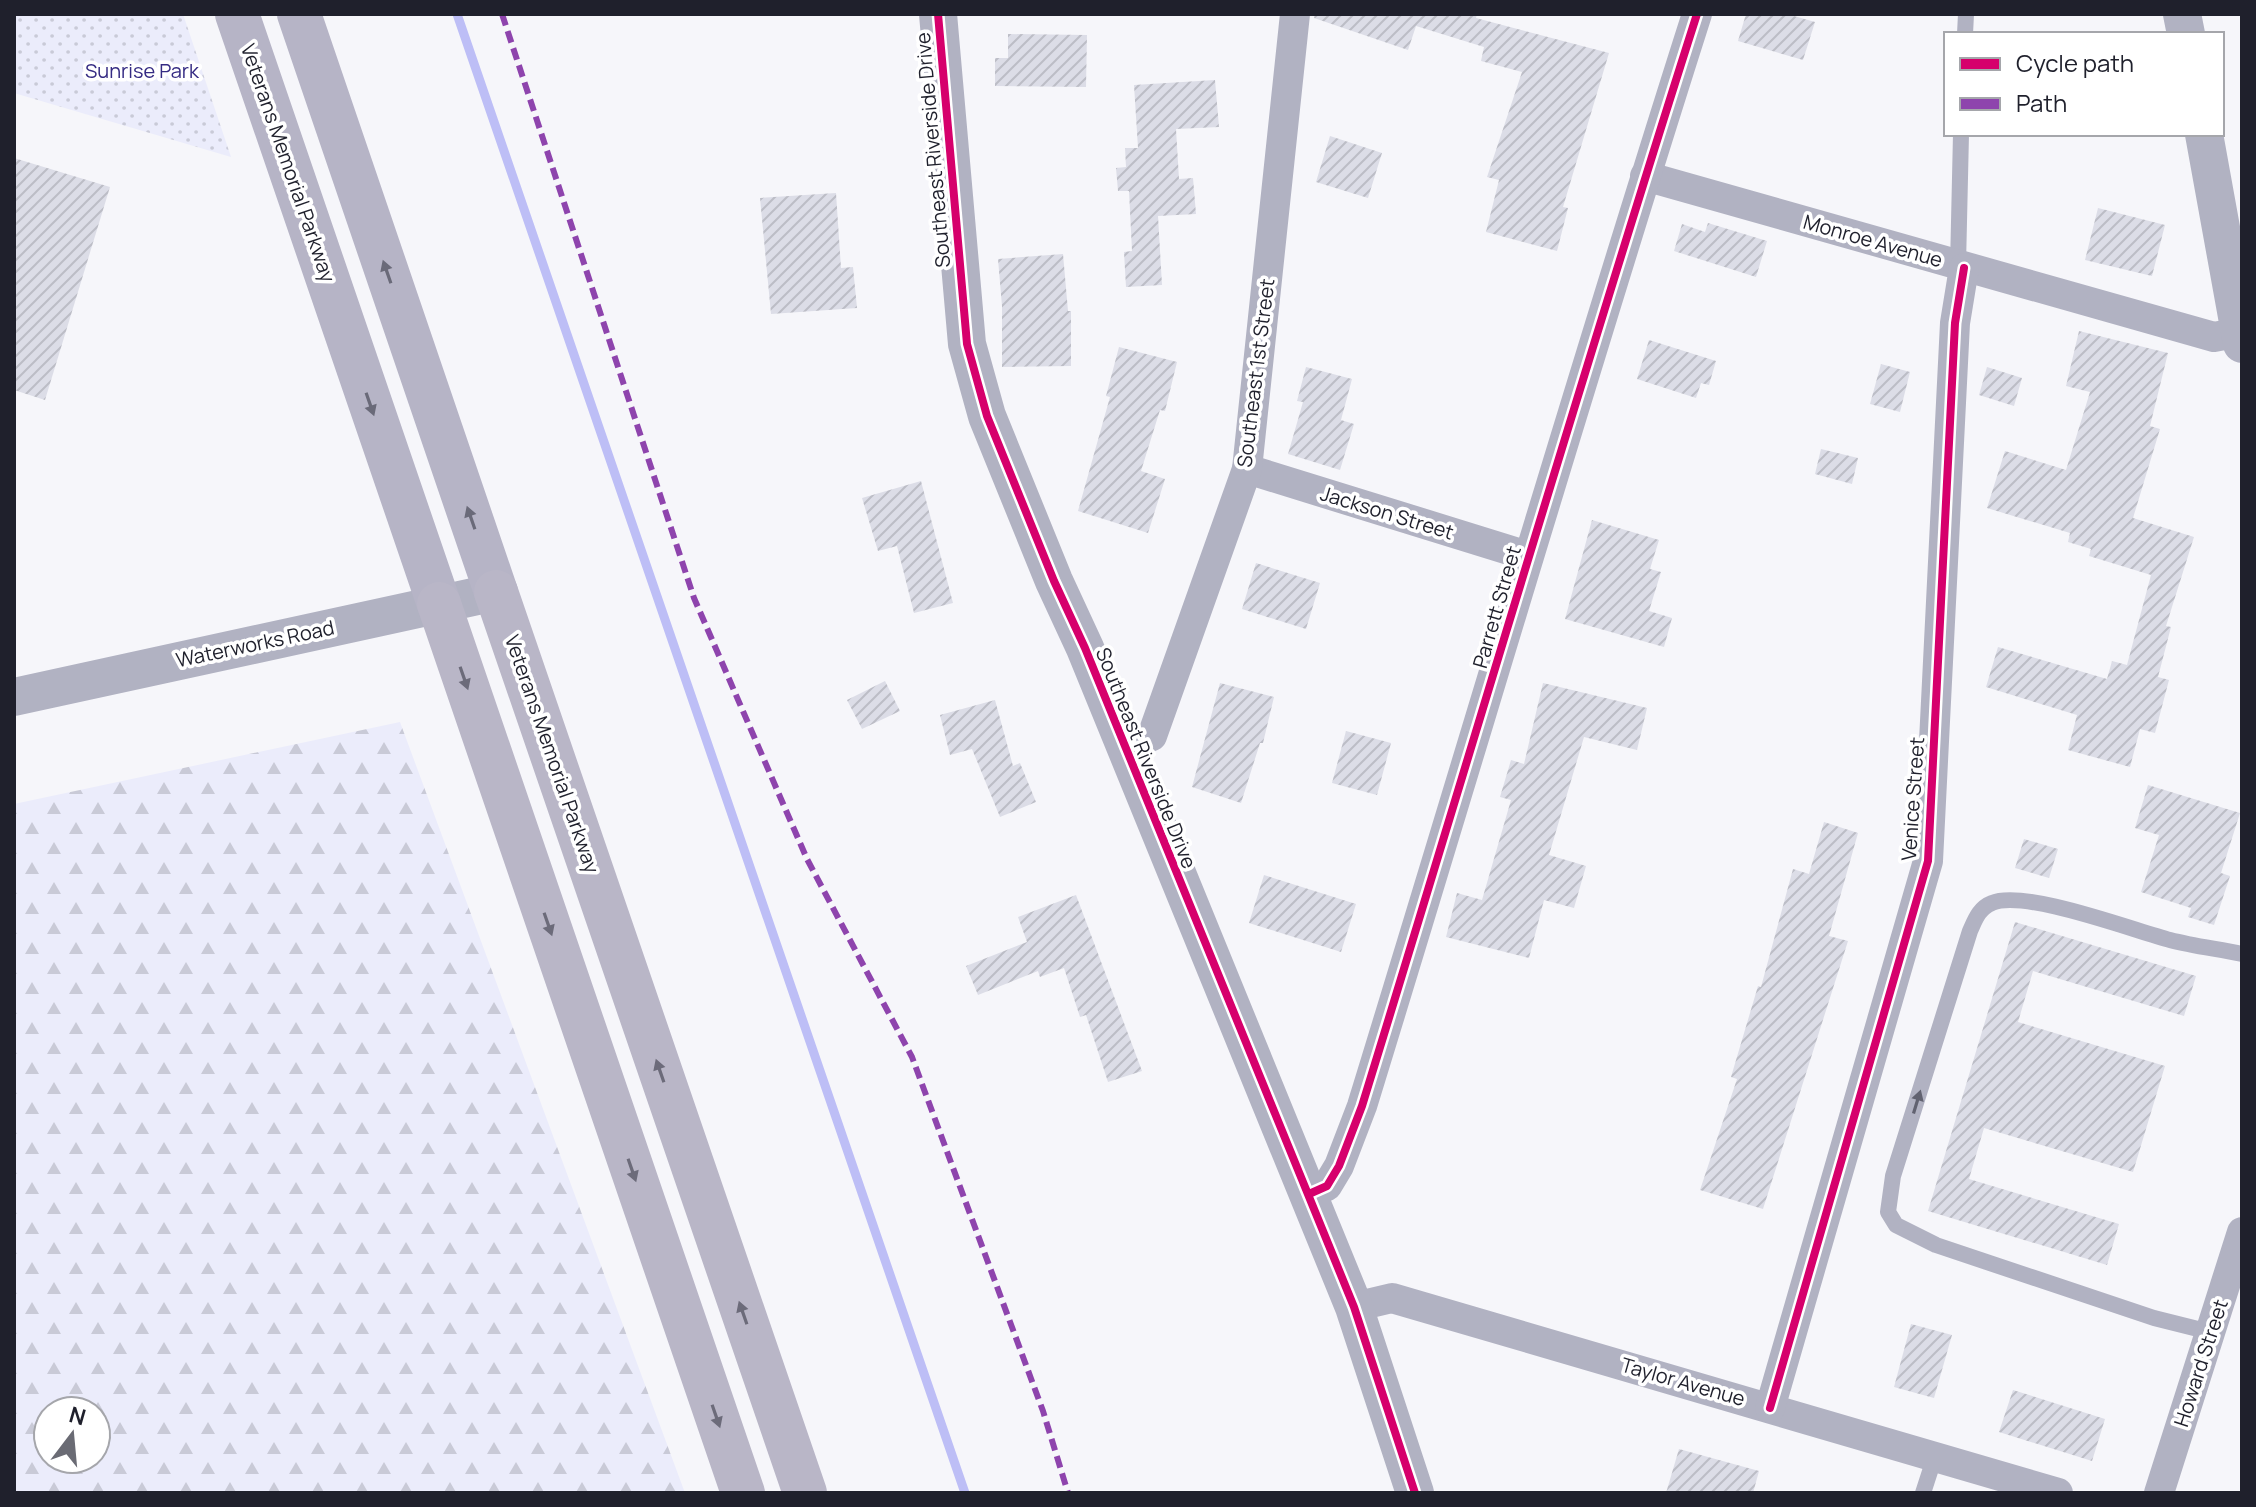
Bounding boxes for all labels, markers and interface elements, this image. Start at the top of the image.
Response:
street label: Southeast Riverside Drive [909,31,956,269]
legend [1944,32,2224,136]
street label: Veterans Memorial Parkway [235,40,342,286]
text: Cycle path [2016,46,2134,79]
park label: Sunrise Park [85,57,200,84]
text: Path [2016,86,2067,119]
street label: Monroe Avenue [1800,208,1946,273]
one-way arrow [381,260,393,284]
street label: Southeast 1st Street [1231,277,1280,469]
one-way arrow [365,392,377,416]
street label: Jackson Street [1317,479,1457,546]
one-way arrow [465,506,477,530]
street label: Parrett Street [1466,542,1527,671]
street label: Waterworks Road [173,614,336,673]
street label: Veterans Memorial Parkway [499,631,606,877]
street label: Southeast Riverside Drive [1090,643,1203,872]
one-way arrow [458,666,471,690]
street label: Venice Street [1895,736,1930,862]
one-way arrow [543,912,555,936]
one-way arrow [654,1058,666,1082]
one-way arrow [1911,1090,1923,1114]
one-way arrow [627,1158,639,1182]
street label: Howard Street [2167,1296,2234,1430]
one-way arrow [737,1301,749,1325]
street label: Taylor Avenue [1618,1351,1748,1412]
north arrow [32,1395,112,1475]
text: N [66,1399,89,1432]
one-way arrow [711,1404,723,1428]

